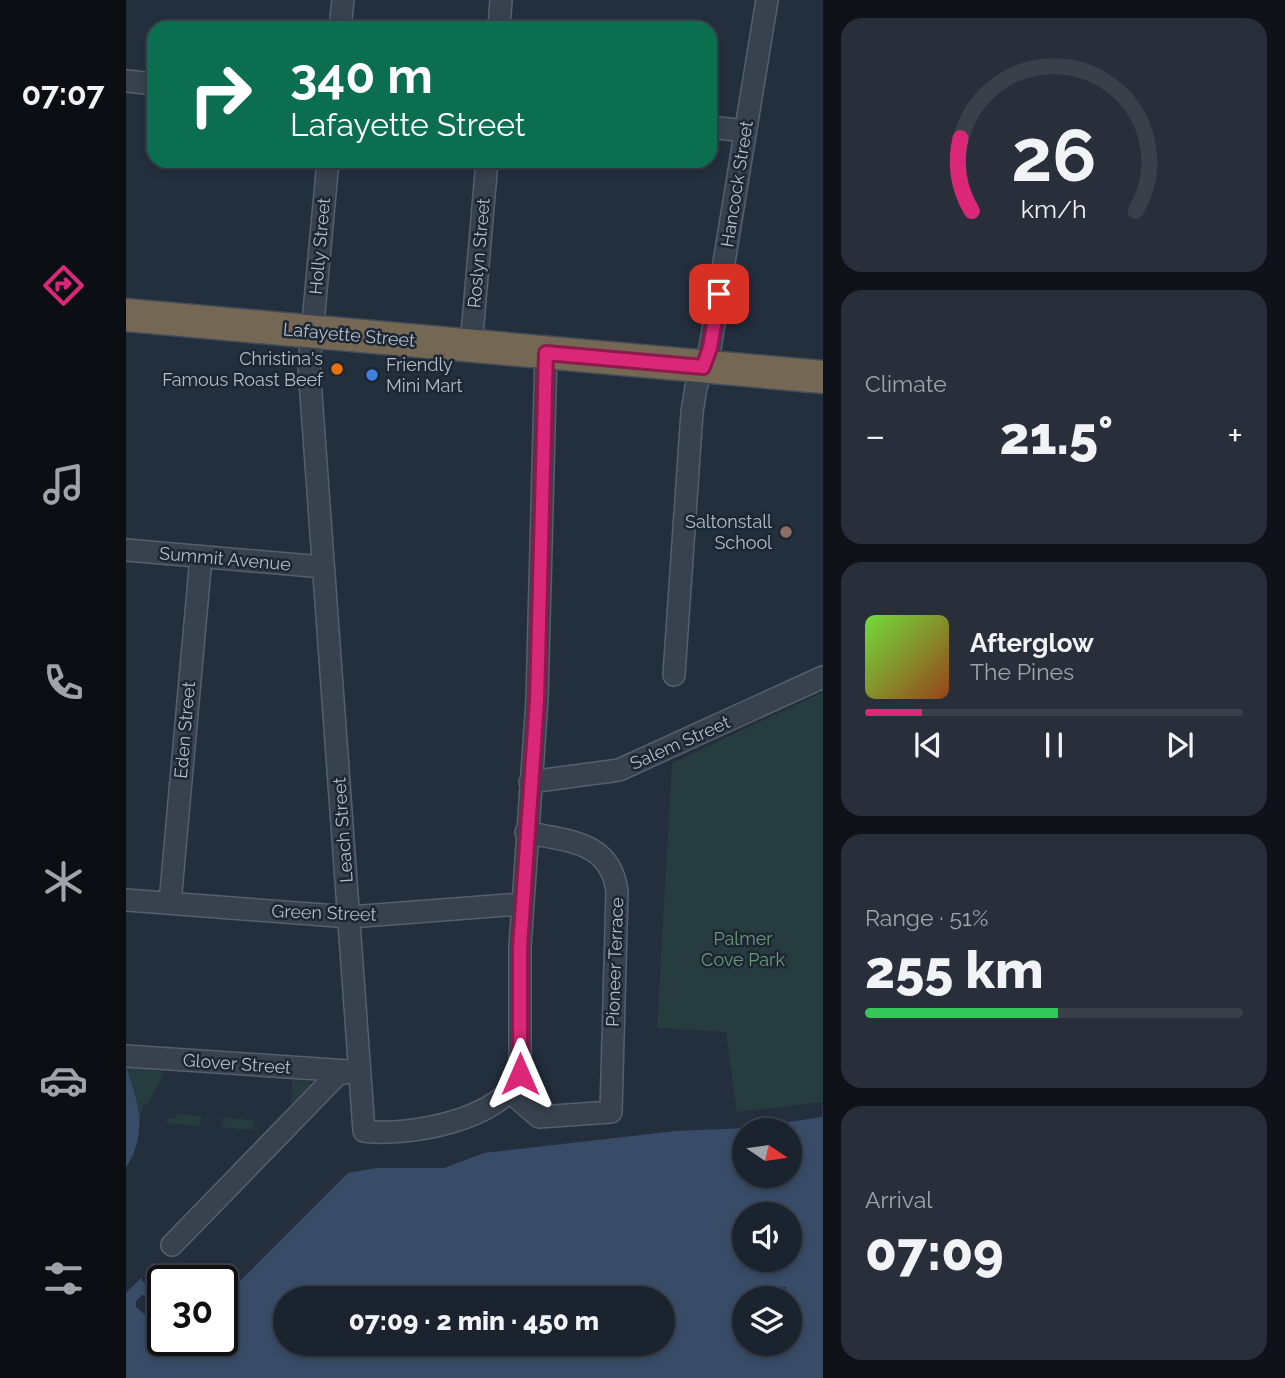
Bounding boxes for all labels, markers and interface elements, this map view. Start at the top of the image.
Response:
text: 340 m [290,47,433,104]
icon: right [175,49,266,140]
text: 07:07 [21,75,105,112]
text: Lafayette Street [290,106,526,143]
text: 26 [1011,113,1097,198]
street label: Hancock Street [716,119,757,249]
text: km/h [1021,194,1087,224]
street label: Holly Street [305,197,334,295]
street label: Roslyn Street [463,197,494,309]
icon: directions [39,261,88,310]
pin [689,264,749,324]
icon: arrive [700,275,738,313]
street label: Lafayette Street [282,318,416,351]
place label: Christina's Famous Roast Beef [162,348,324,390]
place label: Friendly Mini Mart [386,354,463,396]
marker: Christina's Famous Roast Beef [329,361,345,377]
marker: Friendly Mini Mart [364,367,380,383]
text: Climate [865,370,947,397]
text: 21.5° [999,405,1113,466]
text: − [865,413,885,458]
text: + [1227,413,1243,458]
icon: music [39,460,88,509]
place label: Saltonstall School [685,511,772,553]
marker: Saltonstall School [778,524,794,540]
street label: Summit Avenue [158,542,292,575]
text: Afterglow [970,628,1094,658]
icon: phone [39,658,88,707]
text: The Pines [970,658,1074,685]
street label: Eden Street [170,681,199,779]
street label: Salem Street [627,711,733,774]
icon: previous [909,726,947,764]
icon: pause [1035,726,1073,764]
icon: next [1161,726,1199,764]
street label: Leach Street [328,777,357,883]
icon: climate [39,857,88,906]
street label: Pioneer Terrace [602,896,627,1027]
street label: Green Street [271,900,377,925]
text: Range · 51% [865,904,988,931]
park label: Palmer Cove Park [701,928,785,970]
text: 255 km [865,939,1044,1000]
position arrow [483,1037,557,1111]
street label: Glover Street [182,1049,292,1078]
icon: car [39,1056,88,1105]
north arrow [732,1118,802,1188]
map controls [732,1118,802,1356]
text: Arrival [865,1186,932,1213]
button: sound [732,1202,802,1272]
text: 07:09 [865,1221,1004,1282]
icon: filters [39,1254,88,1303]
speed limit sign: 30 [147,1265,238,1356]
button: layers [732,1286,802,1356]
text: 07:09 · 2 min · 450 m [349,1306,599,1336]

